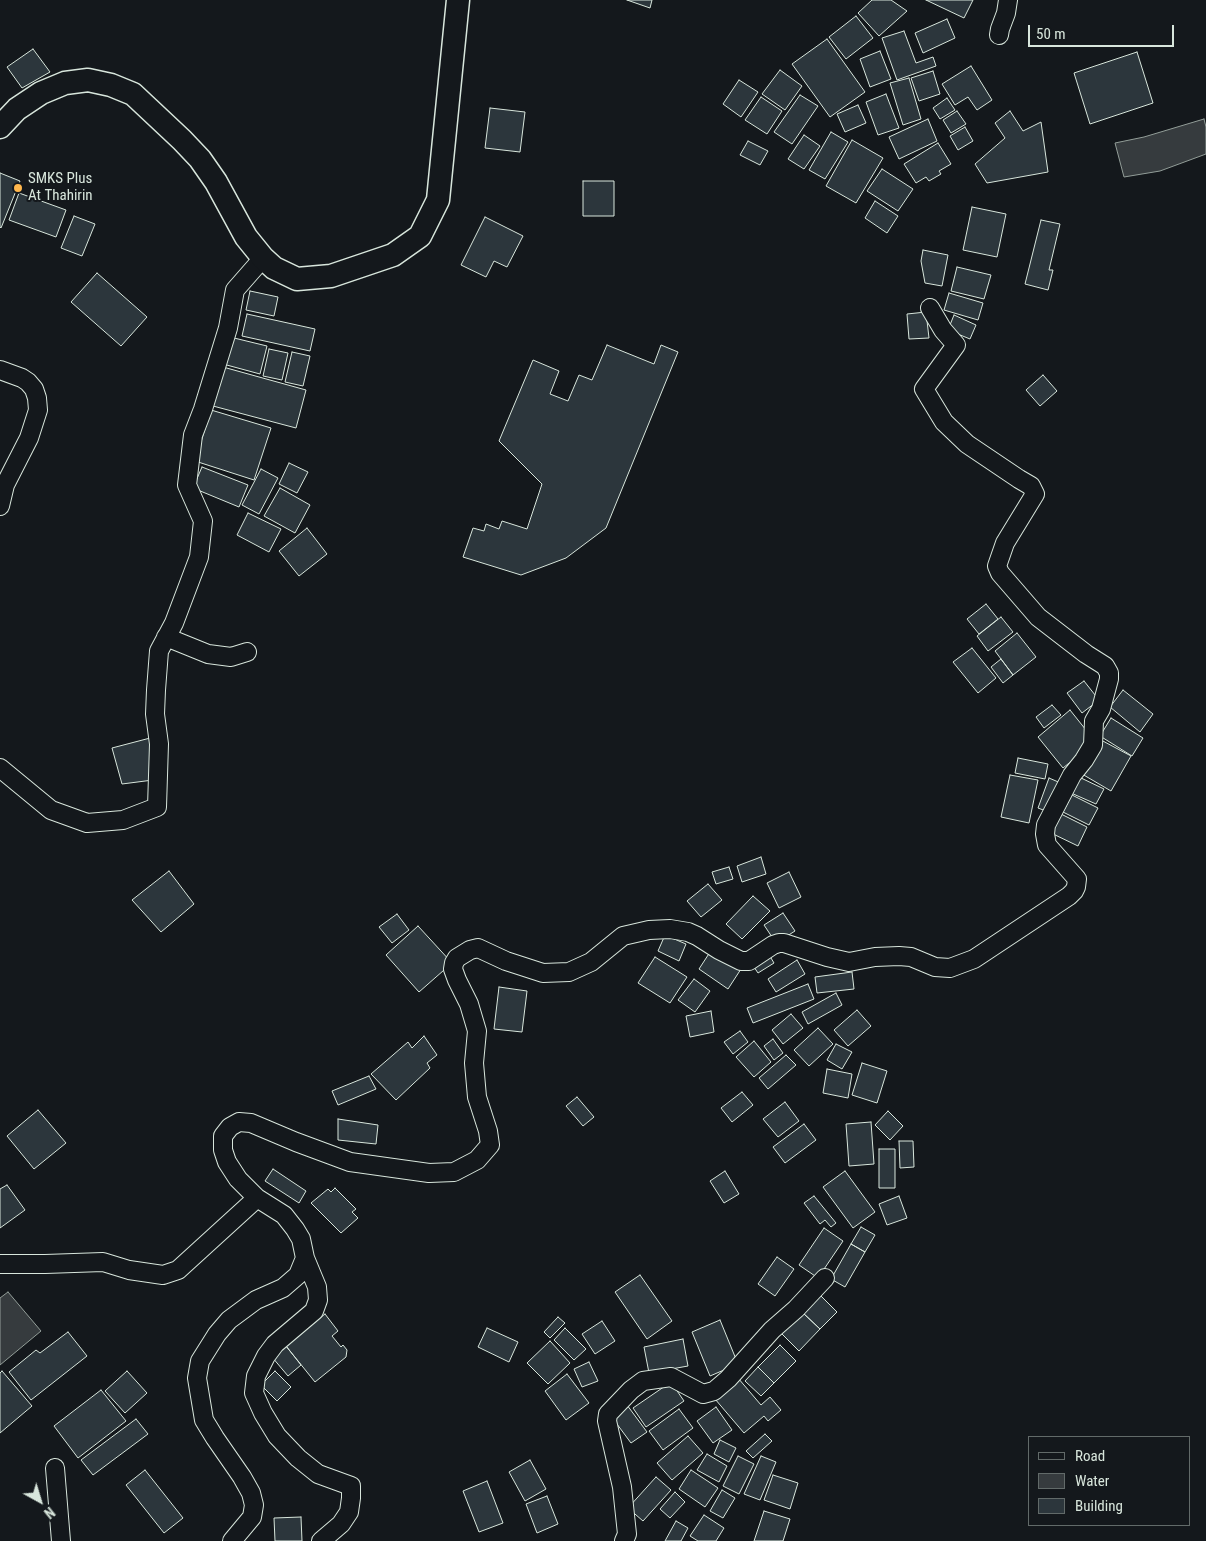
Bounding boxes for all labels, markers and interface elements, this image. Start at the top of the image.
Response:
scale bar [1031,15,1177,47]
text: 50 m [1036,25,1066,43]
place label: SMKS Plus At Thahirin [28,170,93,205]
marker: SMKS Plus At Thahirin [12,182,24,194]
legend [1028,1436,1191,1526]
text: Road [1075,1447,1105,1465]
text: Water [1075,1472,1109,1490]
north arrow [15,1476,65,1526]
text: Building [1075,1497,1123,1515]
text: N [41,1504,58,1522]

